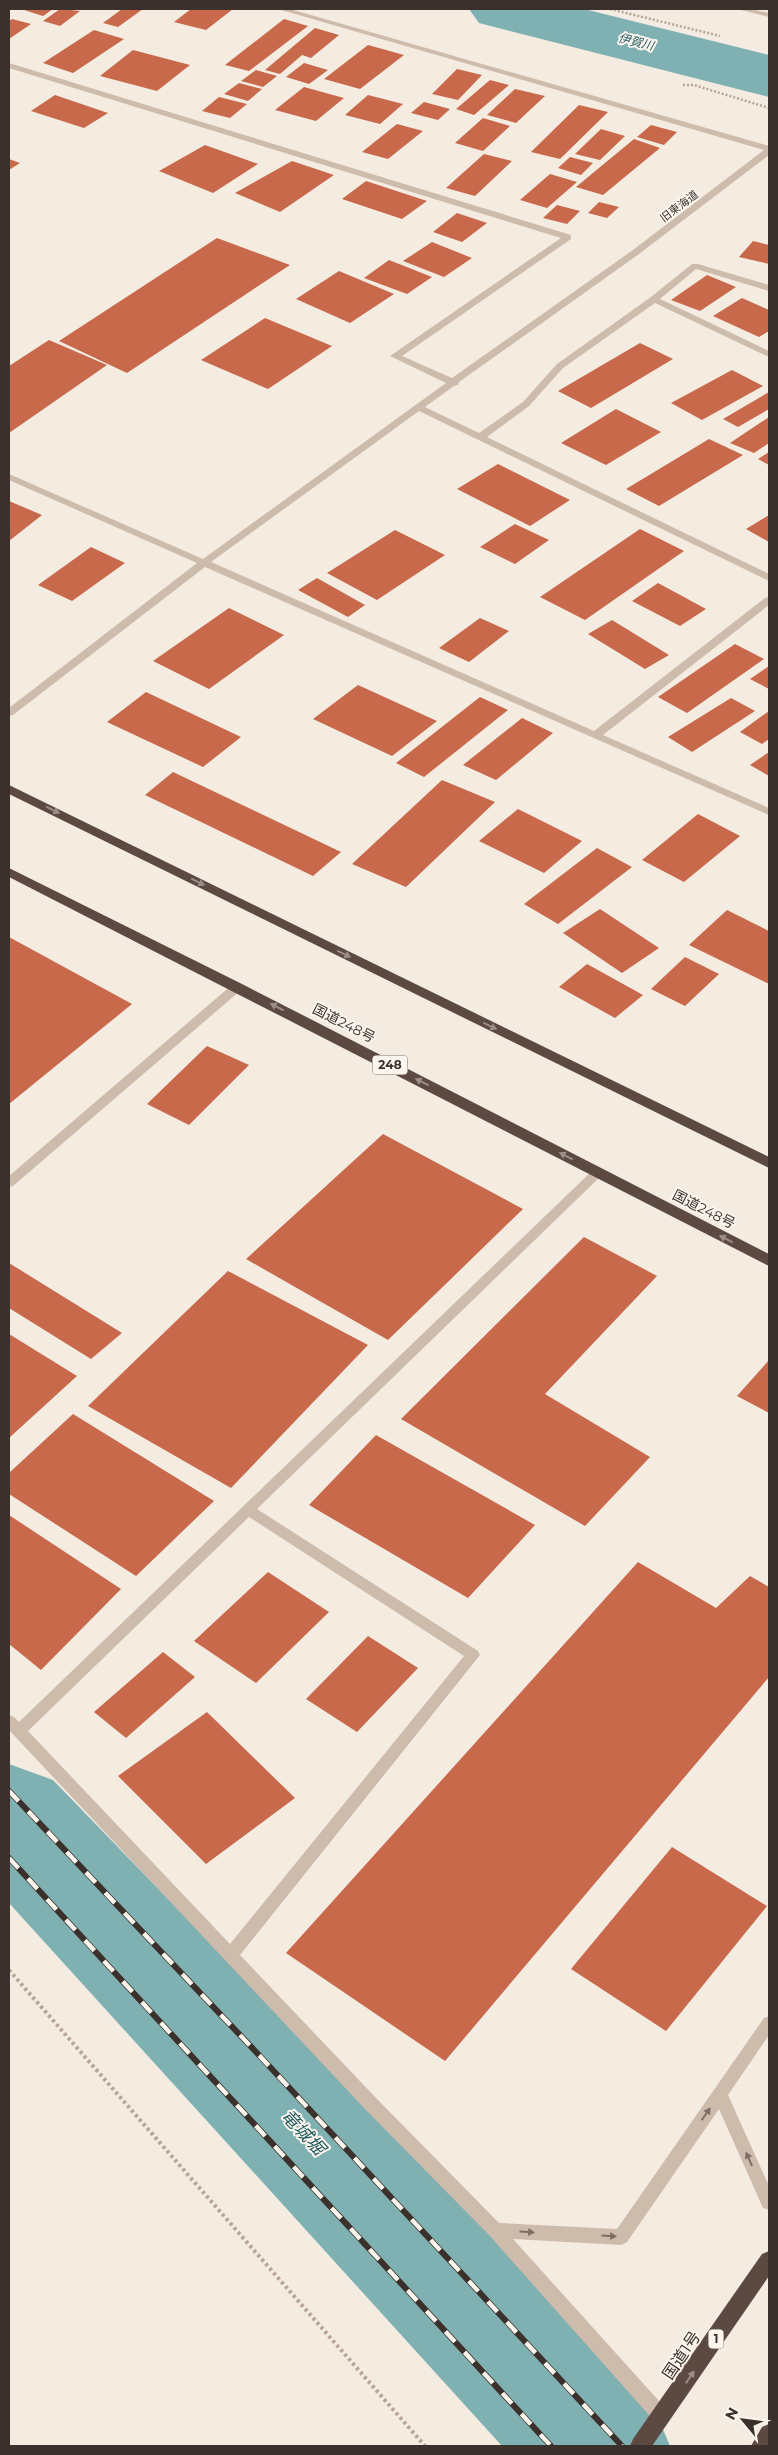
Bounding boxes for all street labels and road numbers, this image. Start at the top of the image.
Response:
street label: 旧東海道 [657,187,701,225]
street label: 国道248号 [310,1000,378,1046]
road number: 248 [372,1056,408,1074]
street label: 国道248号 [670,1186,738,1232]
street label: 国道1号 [659,2328,704,2383]
road number: 1 [708,2330,724,2348]

